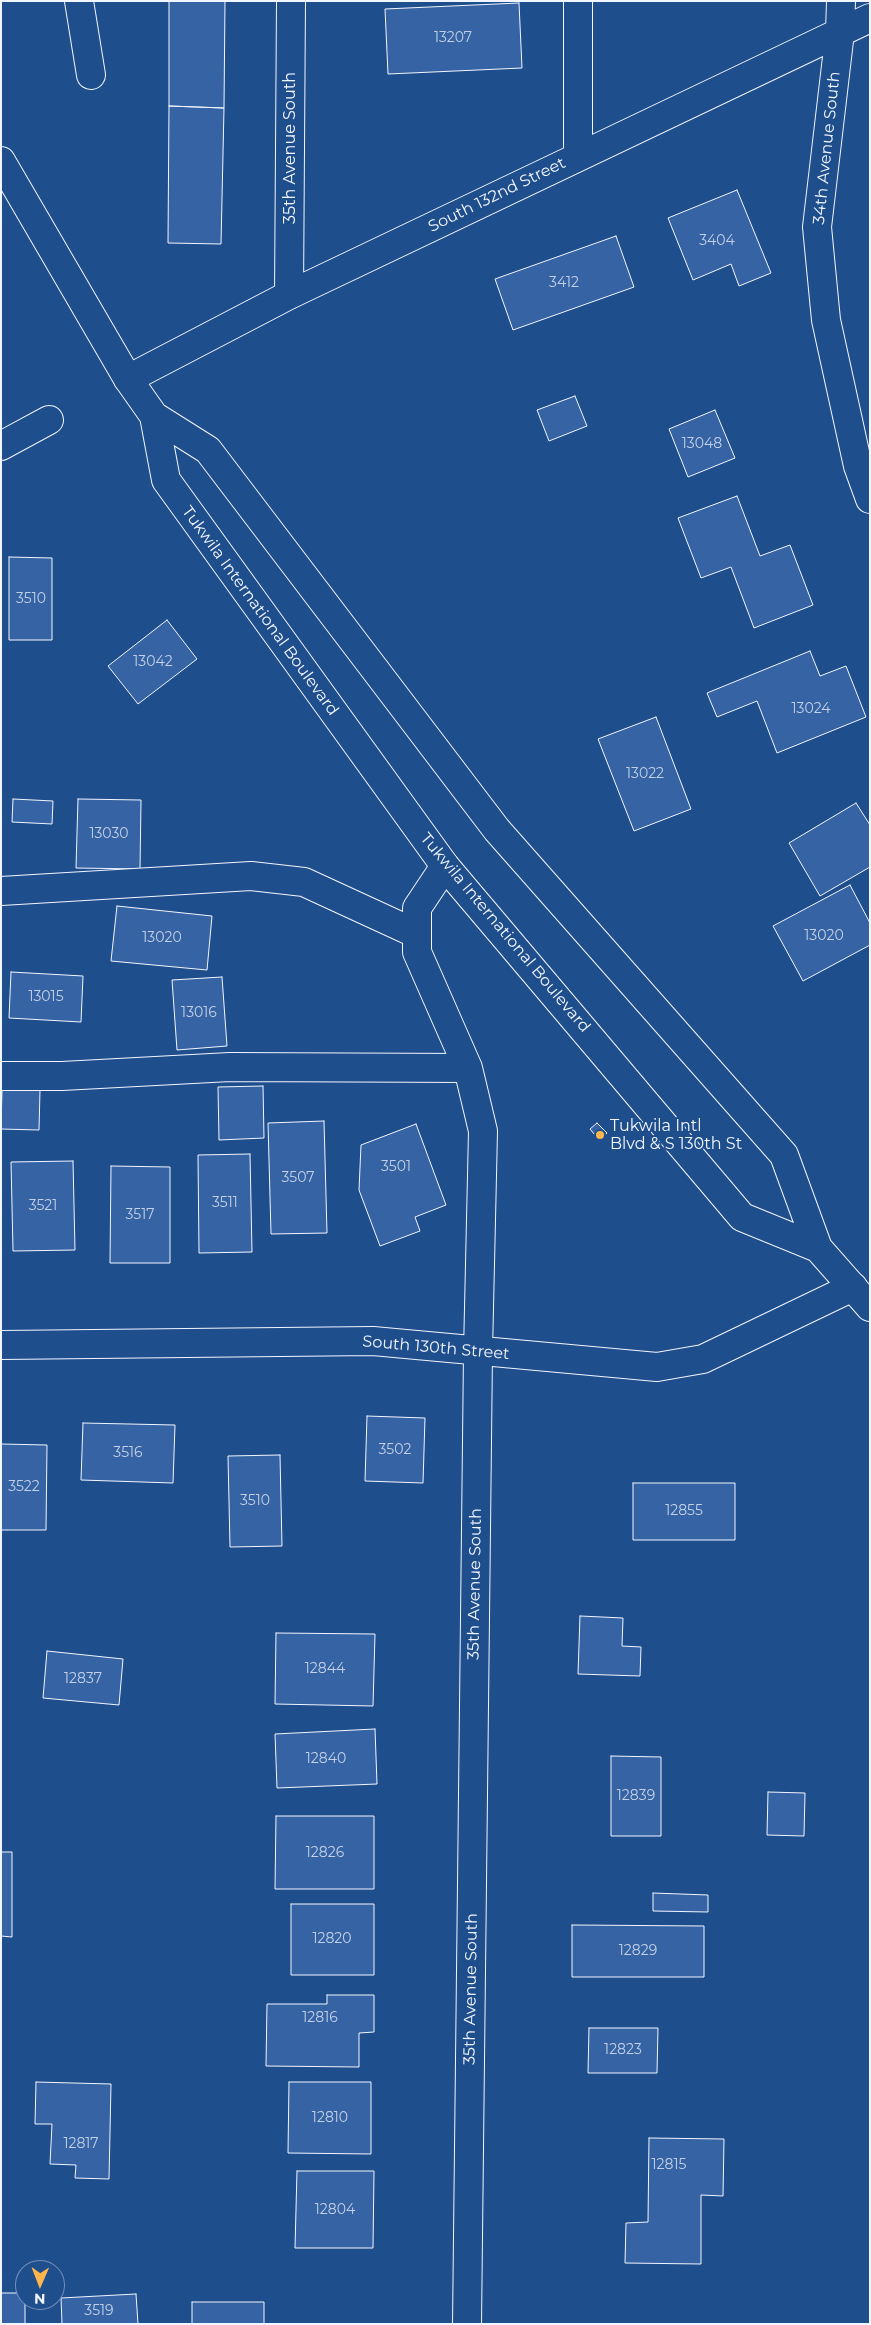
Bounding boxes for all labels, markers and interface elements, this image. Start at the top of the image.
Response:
house number: 13207 [434,30,472,46]
street label: 34th Avenue South [809,71,845,225]
street label: 35th Avenue South [280,72,300,224]
street label: South 132nd Street [425,153,569,237]
house number: 3404 [699,233,735,249]
house number: 3412 [549,275,579,291]
house number: 13048 [682,436,722,452]
street label: Tukwila International Boulevard [177,502,343,720]
house number: 3510 [16,591,46,607]
house number: 13042 [133,654,173,670]
house number: 13024 [791,701,831,717]
house number: 13022 [626,766,664,782]
house number: 13030 [89,826,129,842]
street label: Tukwila International Boulevard [416,829,594,1037]
house number: 13020 [804,928,844,944]
house number: 13020 [142,930,182,946]
house number: 13015 [28,989,64,1005]
house number: 13016 [181,1005,217,1021]
place label: Tukwila Intl Blvd & S 130th St [610,1116,742,1154]
marker: Tukwila Intl Blvd & S 130th St [594,1129,606,1141]
house number: 3501 [381,1159,411,1175]
house number: 3507 [281,1170,315,1186]
house number: 3511 [212,1195,238,1211]
house number: 3521 [29,1198,57,1214]
house number: 3517 [126,1207,154,1223]
street label: South 130th Street [362,1332,510,1364]
house number: 3502 [379,1442,411,1458]
house number: 3516 [113,1445,143,1461]
house number: 3522 [8,1479,40,1495]
house number: 3510 [240,1493,270,1509]
house number: 12855 [665,1503,703,1519]
street label: 35th Avenue South [464,1508,486,1660]
house number: 12844 [305,1661,345,1677]
house number: 12837 [64,1671,102,1687]
house number: 12840 [306,1751,346,1767]
house number: 12839 [617,1788,655,1804]
house number: 12826 [306,1845,344,1861]
street label: 35th Avenue South [460,1913,482,2065]
house number: 12820 [312,1931,352,1947]
house number: 12829 [619,1943,657,1959]
house number: 12816 [302,2010,338,2026]
house number: 12823 [604,2042,642,2058]
house number: 12810 [312,2110,348,2126]
house number: 12817 [63,2136,99,2152]
house number: 12815 [652,2157,686,2173]
house number: 12804 [315,2202,355,2218]
north arrow [15,2260,65,2310]
text: N [34,2290,46,2308]
house number: 3519 [84,2303,114,2319]

